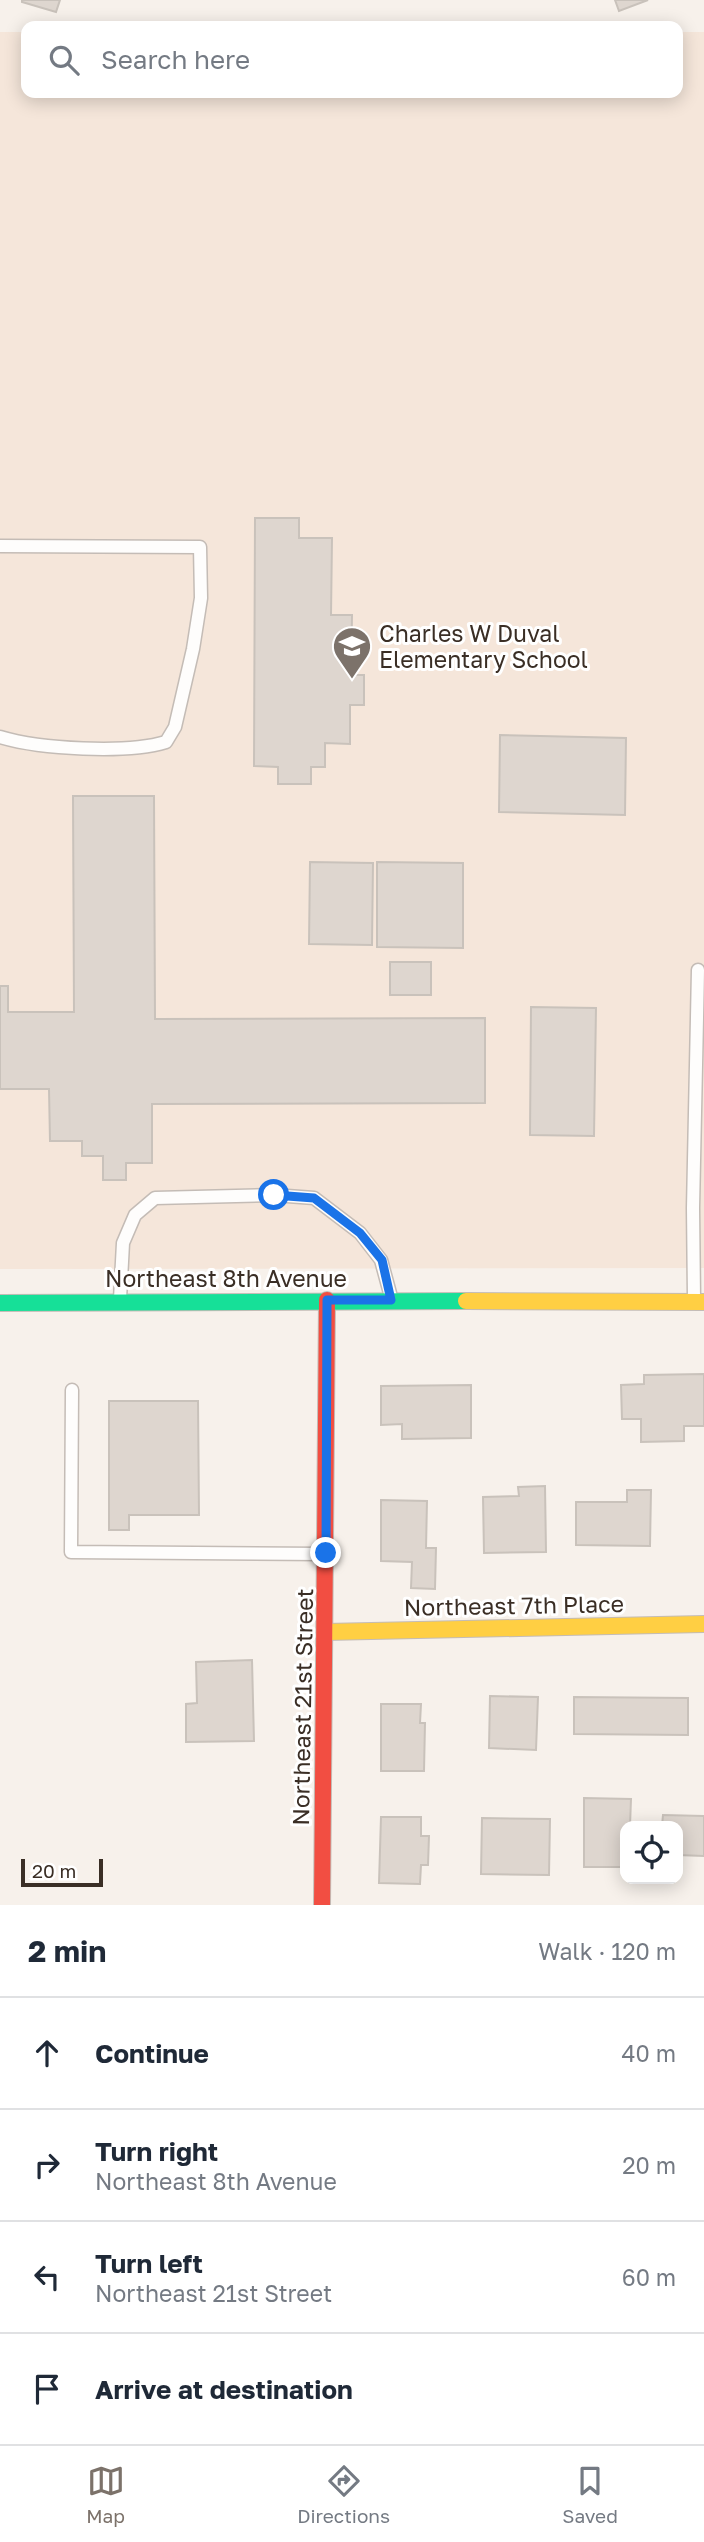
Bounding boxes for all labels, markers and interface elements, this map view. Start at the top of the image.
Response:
search box [21,21,683,98]
icon: search [45,41,83,79]
text: Search here [101,44,250,75]
place label: Charles W Duval Elementary School [379,619,588,673]
school or university icon: Charles W Duval Elementary School [331,625,373,680]
route start [258,1179,289,1210]
street label: Northeast 8th Avenue [105,1264,347,1292]
route end [310,1537,341,1568]
street label: Northeast 21st Street [286,1588,318,1826]
street label: Northeast 7th Place [404,1589,624,1621]
map controls [620,1821,683,1884]
button: locate [620,1821,683,1884]
scale bar [21,1856,103,1888]
text: 20 m [32,1859,76,1882]
text: 2 min [28,1933,106,1969]
text: Walk · 120 m [538,1937,676,1965]
icon: ahead [28,2034,66,2072]
text: Continue [95,2038,209,2069]
text: 40 m [622,2039,676,2067]
text: Turn right [95,2136,218,2167]
icon: right [28,2146,66,2184]
text: 20 m [622,2151,676,2179]
text: Northeast 8th Avenue [95,2167,337,2195]
text: Turn left [95,2248,203,2279]
icon: left [28,2258,66,2296]
text: 60 m [622,2263,676,2291]
text: Northeast 21st Street [95,2279,332,2307]
icon: arrive [28,2370,66,2408]
text: Arrive at destination [95,2374,353,2405]
tab: Map [86,2462,125,2527]
tab: Directions [297,2462,390,2527]
tab: Saved [562,2462,618,2527]

